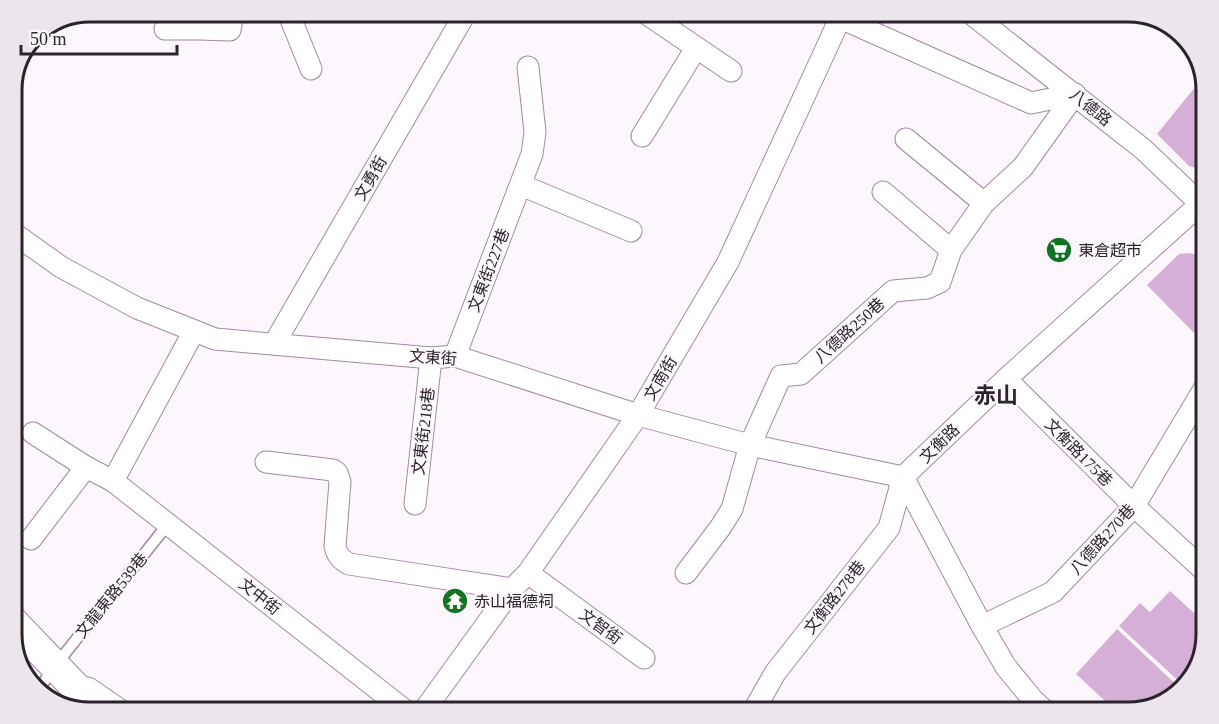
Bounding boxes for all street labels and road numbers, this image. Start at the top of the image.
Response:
street label: 八德路 [1067,86,1115,129]
street label: 文勇街 [351,153,390,203]
street label: 文東街227巷 [465,226,512,314]
street label: 八德路250巷 [811,295,888,366]
street label: 文東街 [408,347,458,368]
street label: 文南街 [641,353,680,403]
street label: 文東街218巷 [410,386,437,476]
street label: 文衡路175巷 [1042,415,1116,489]
street label: 文衡路 [916,421,963,466]
street label: 八德路270巷 [1067,501,1138,578]
street label: 文龍東路539巷 [72,550,151,641]
street label: 文衡路278巷 [801,557,868,637]
street label: 文中街 [236,575,284,618]
street label: 文智街 [576,605,625,647]

